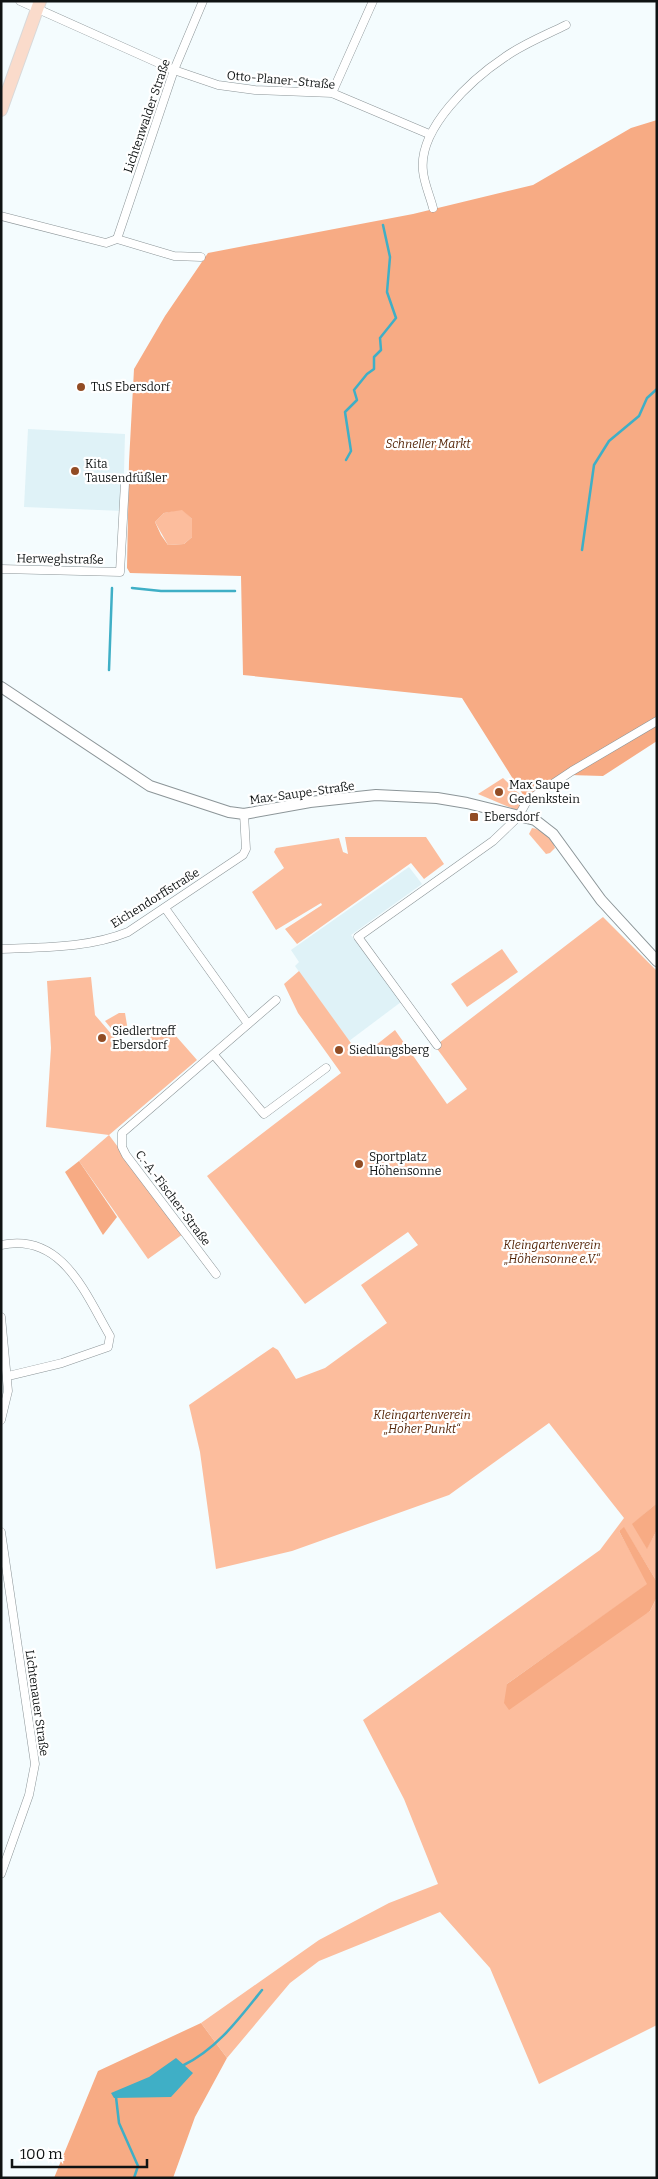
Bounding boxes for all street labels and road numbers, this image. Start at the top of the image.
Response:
street label: Lichtenwalder Straße [121,57,173,175]
street label: Otto-Planer-Straße [226,68,336,92]
street label: Herweghstraße [16,551,104,567]
street label: Max-Saupe-Straße [249,779,355,807]
street label: Eichendorffstraße [108,865,202,931]
street label: C.-A.-Fischer-Straße [133,1148,213,1248]
street label: Lichtenauer Straße [23,1649,51,1757]

